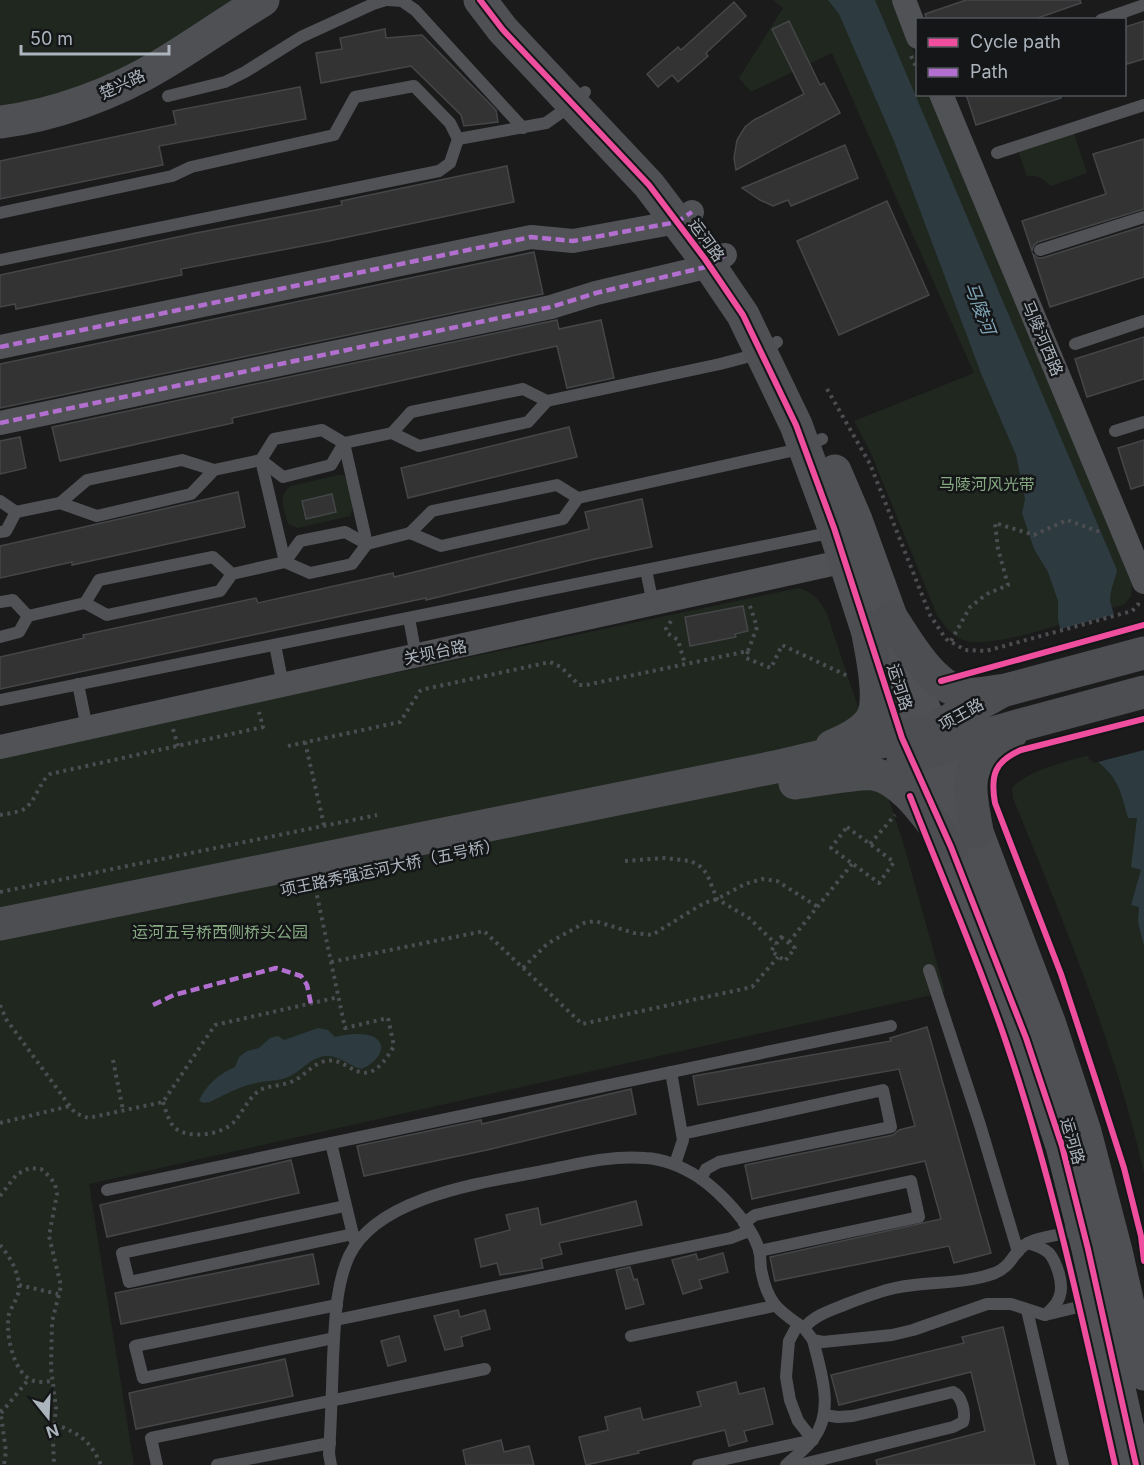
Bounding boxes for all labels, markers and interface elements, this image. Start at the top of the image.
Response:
scale bar [21,18,170,56]
legend [916,18,1126,96]
text: 50 m [30,28,73,49]
text: Cycle path [970,31,1061,52]
text: Path [970,61,1008,82]
street label: 楚兴路 [96,65,148,103]
street label: 运河路 [685,215,729,265]
water label: 马陵河 [961,279,1001,340]
street label: 马陵河西路 [1018,297,1068,379]
park label: 马陵河风光带 [939,474,1035,494]
street label: 关坝台路 [402,636,468,668]
street label: 运河路 [883,661,917,713]
street label: 项王路 [935,694,987,734]
street label: 项王路秀强运河大桥（五号桥） [278,834,502,900]
park label: 运河五号桥西侧桥头公园 [132,922,308,942]
street label: 运河路 [1057,1115,1089,1167]
north arrow [18,1387,78,1447]
text: N [44,1420,62,1443]

